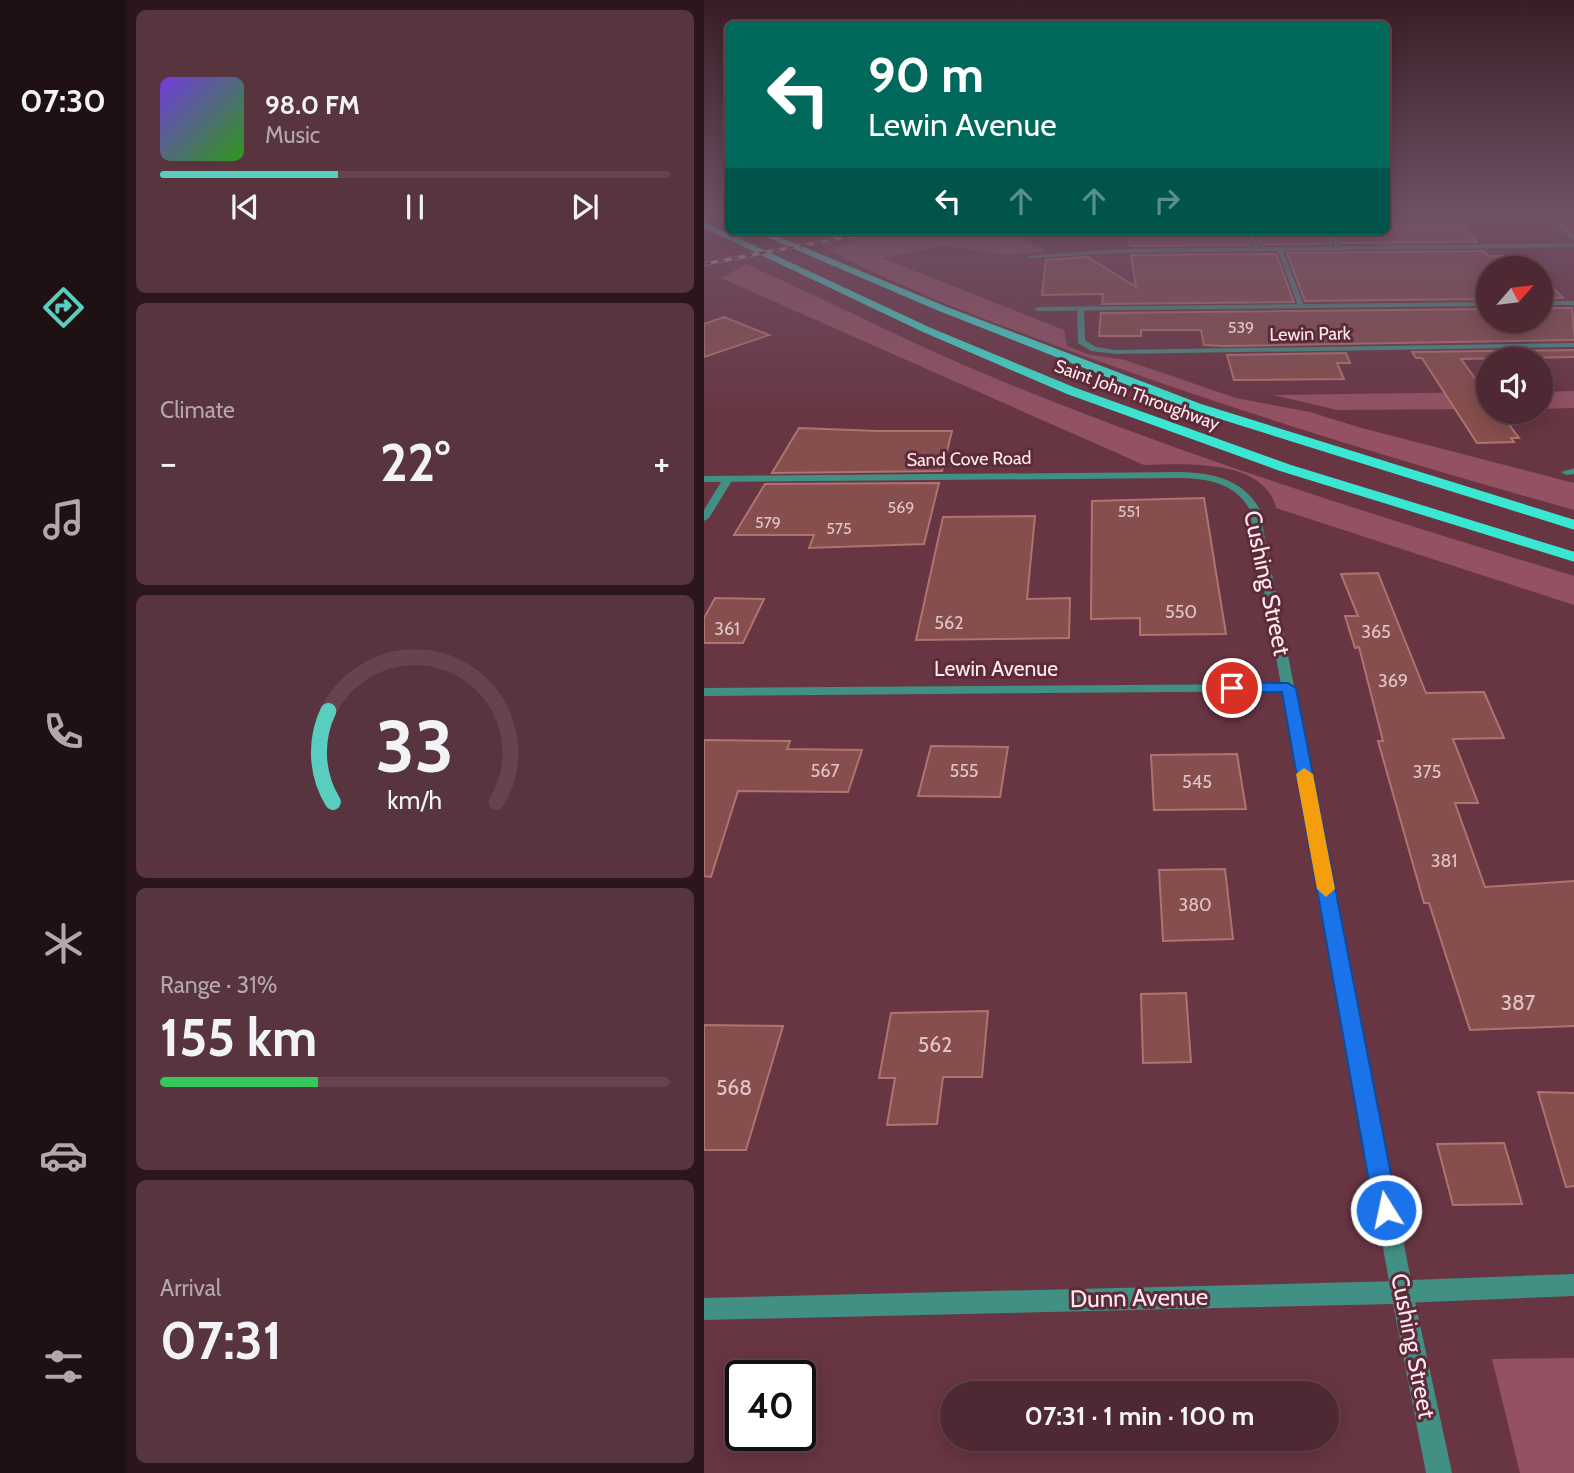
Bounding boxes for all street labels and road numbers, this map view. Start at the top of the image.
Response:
street label: Lewin Park [1269,322,1352,346]
street label: Saint John Throughway [1051,355,1223,435]
street label: Sand Cove Road [906,447,1032,471]
street label: Cushing Street [1238,508,1297,658]
street label: Lewin Avenue [934,656,1058,681]
street label: Cushing Street [1385,1271,1442,1421]
street label: Dunn Avenue [1070,1282,1208,1313]

